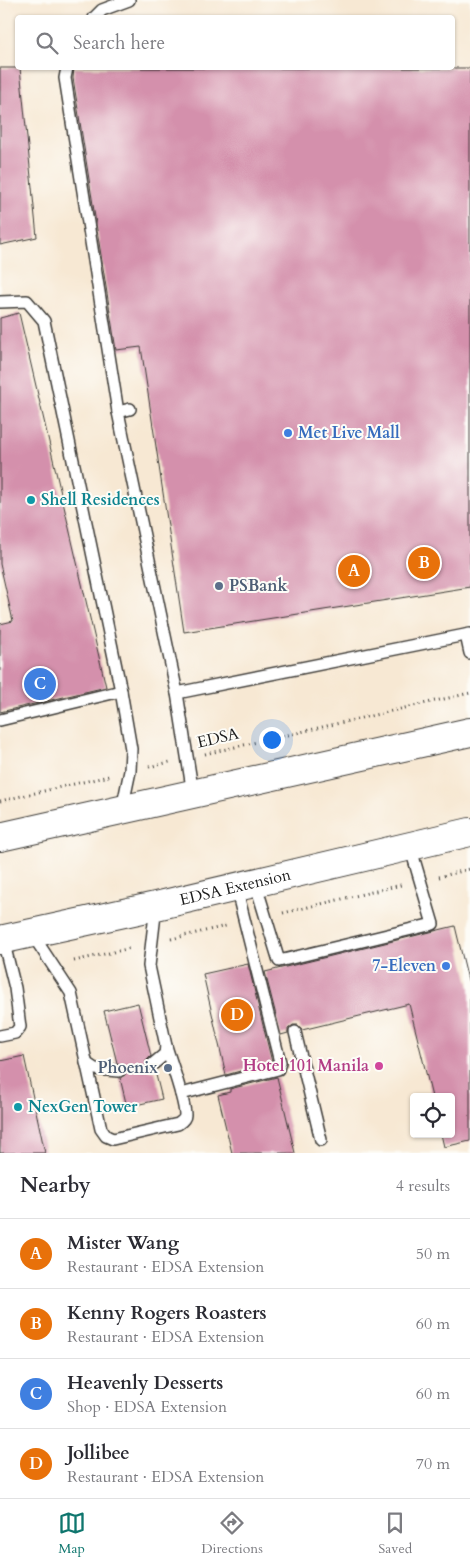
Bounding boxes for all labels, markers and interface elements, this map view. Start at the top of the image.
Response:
search box [15,15,455,70]
icon: search [33,29,61,57]
text: Search here [73,30,165,56]
place label: Met Live Mall [298,422,400,444]
marker: Met Live Mall [282,427,294,439]
place label: Shell Residences [41,489,160,511]
marker: Shell Residences [25,494,37,506]
pin: B [408,544,440,582]
pin: A [338,552,370,590]
place label: PSBank [229,575,287,597]
marker: PSBank [213,580,225,592]
pin: C [24,665,56,703]
street label: EDSA [195,722,242,753]
your location [259,727,285,753]
street label: EDSA Extension [177,864,293,911]
place label: 7-Eleven [372,955,437,977]
marker: 7-Eleven [440,960,452,972]
pin: D [221,996,253,1034]
place label: Hotel 101 Manila [243,1055,369,1077]
place label: Phoenix [97,1057,158,1079]
marker: Hotel 101 Manila [373,1060,385,1072]
marker: Phoenix [162,1062,174,1074]
map controls [410,1093,455,1138]
button: locate [410,1093,455,1138]
place label: NexGen Tower [28,1096,138,1118]
marker: NexGen Tower [12,1101,24,1113]
text: Nearby [20,1171,91,1200]
text: 4 results [396,1175,450,1197]
text: Mister Wang [67,1230,179,1256]
text: A [30,1243,42,1265]
text: 50 m [416,1243,450,1265]
text: Restaurant · EDSA Extension [67,1256,264,1278]
text: Kenny Rogers Roasters [67,1300,267,1326]
text: B [30,1313,42,1335]
text: 60 m [416,1313,450,1335]
text: Restaurant · EDSA Extension [67,1326,264,1348]
text: Heavenly Desserts [67,1370,223,1396]
text: C [30,1383,42,1405]
text: 60 m [416,1383,450,1405]
text: Shop · EDSA Extension [67,1396,227,1418]
text: Jollibee [67,1440,130,1466]
text: D [29,1453,43,1475]
text: 70 m [416,1453,450,1475]
text: Restaurant · EDSA Extension [67,1466,264,1488]
tab: Map [58,1509,86,1558]
tab: Directions [201,1509,263,1558]
tab: Saved [378,1509,412,1558]

